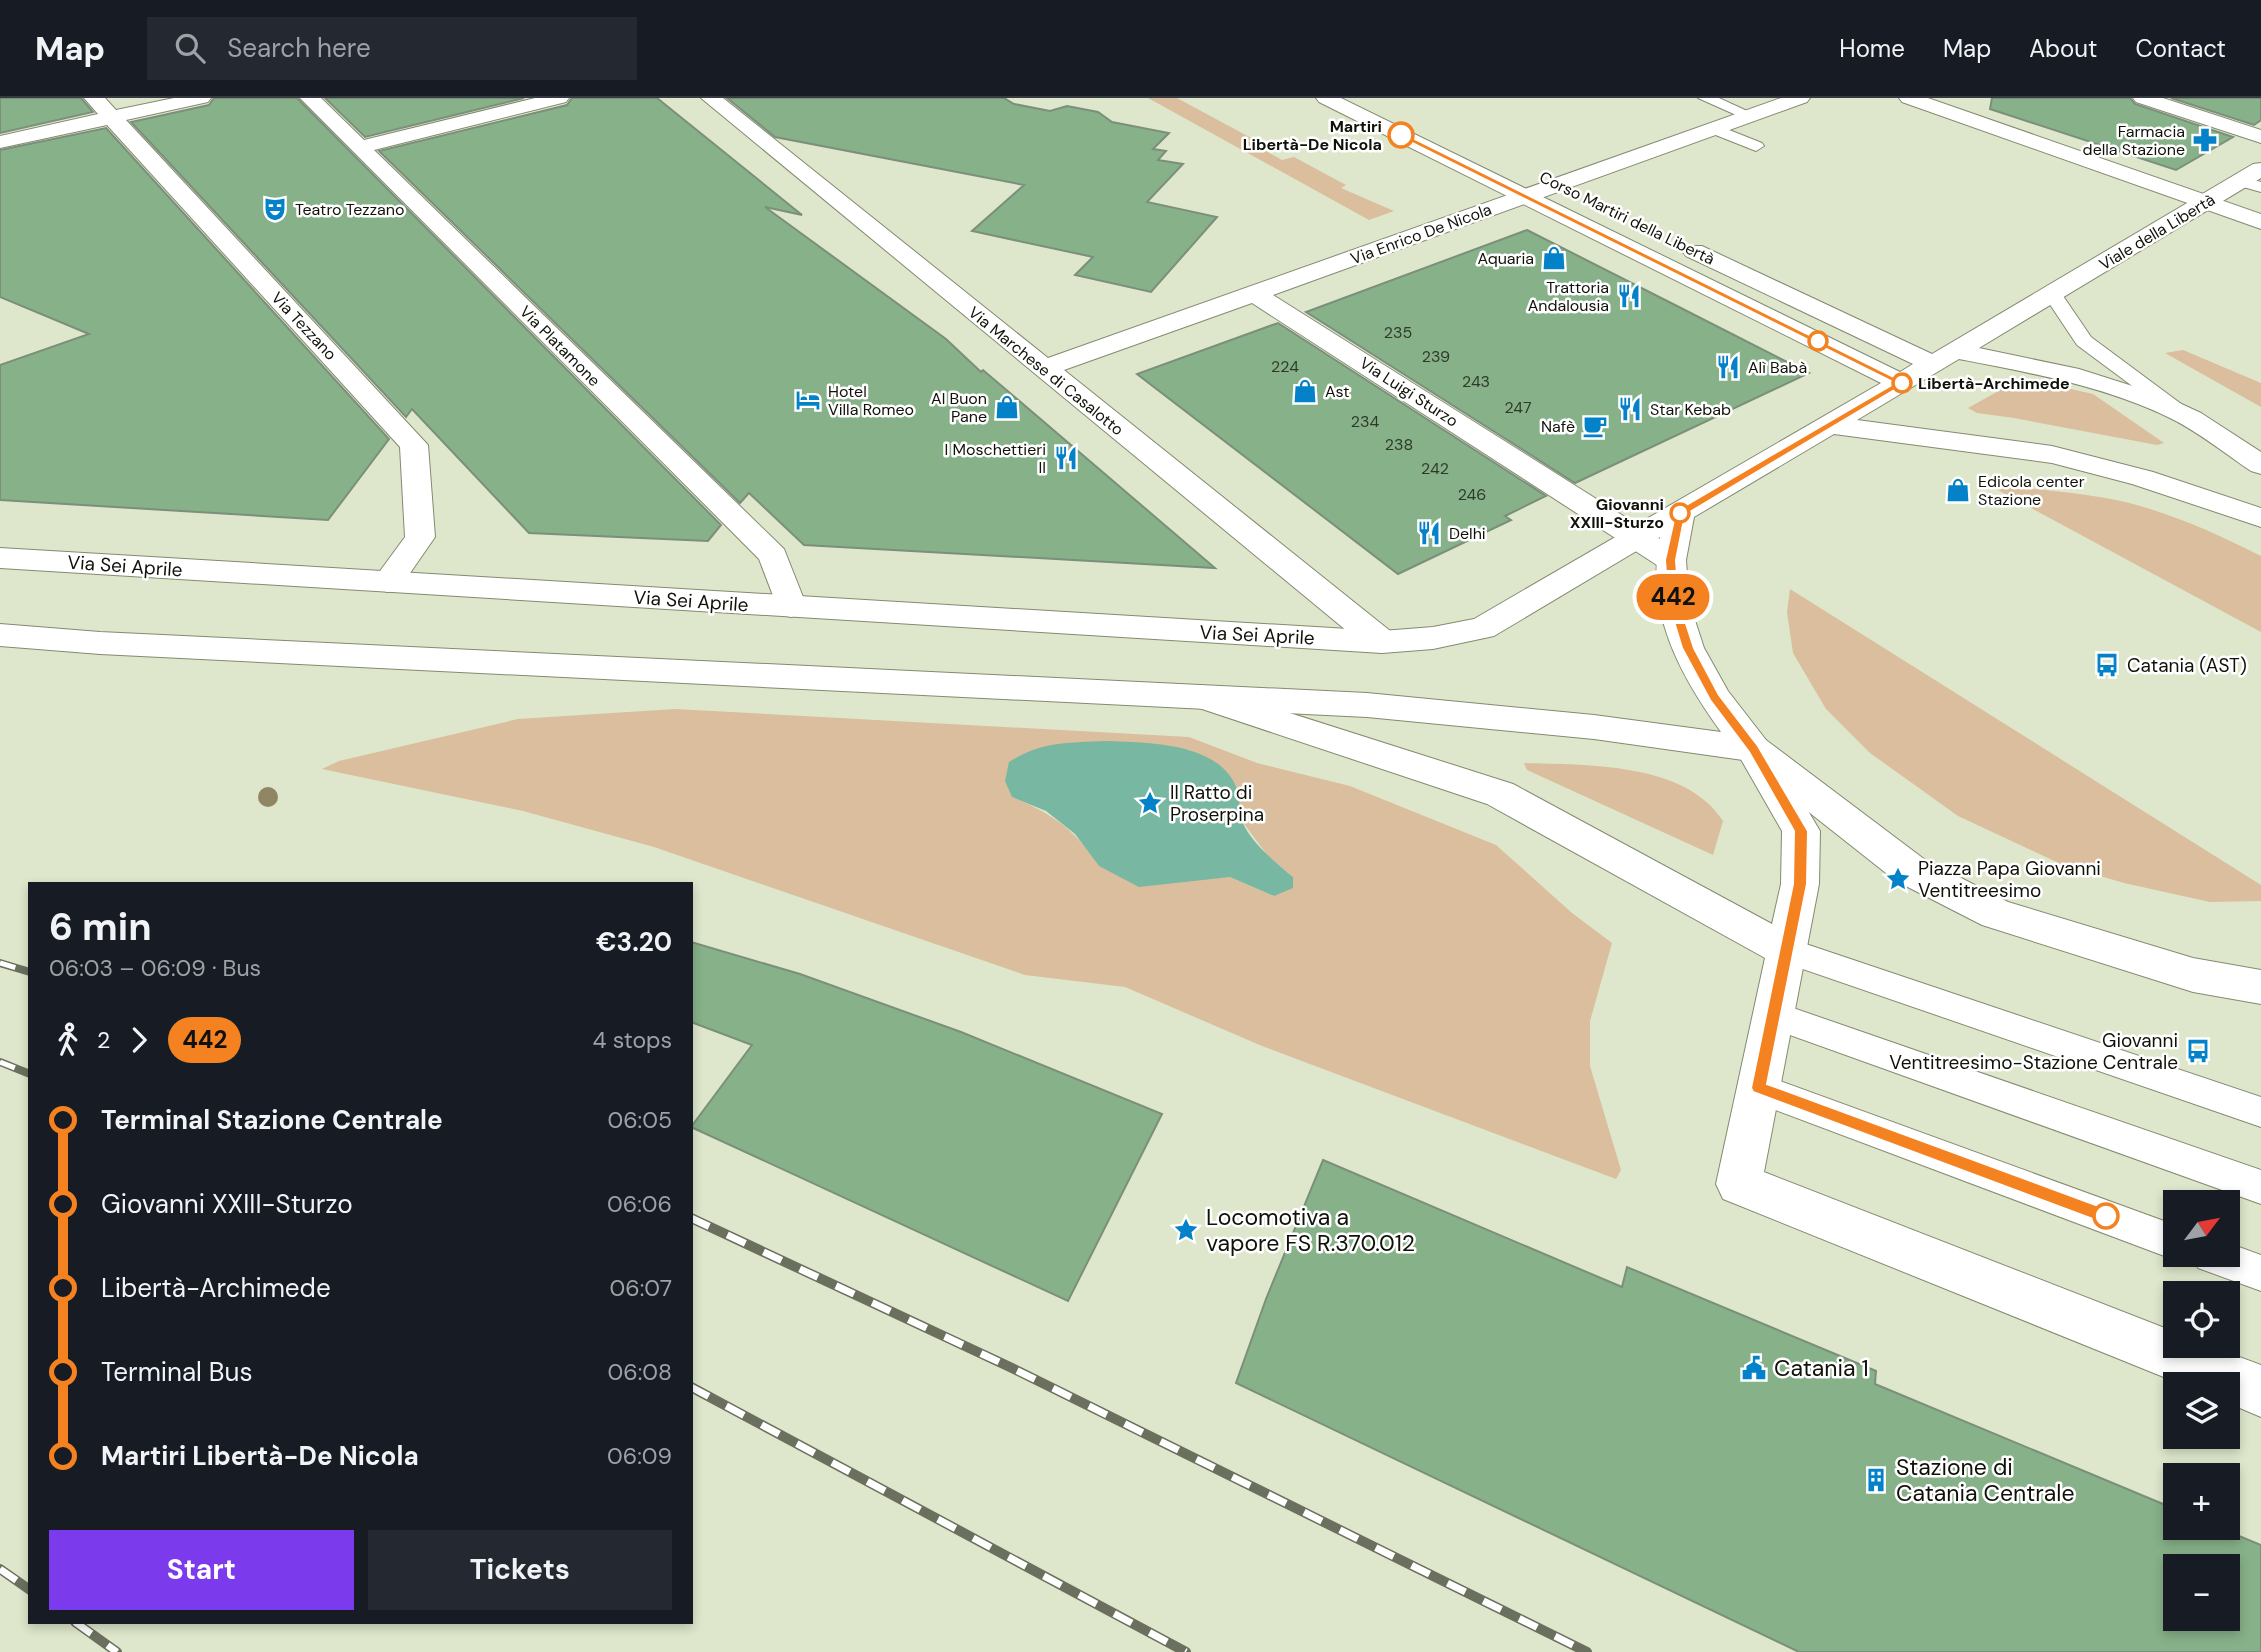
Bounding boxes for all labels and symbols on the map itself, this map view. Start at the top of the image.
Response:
place label: Martiri Libertà-De Nicola [1243,116,1382,155]
place label: Farmacia della Stazione [2083,121,2185,160]
marker: Martiri Libertà-De Nicola [1388,122,1414,148]
pharmacy icon: Farmacia della Stazione [2191,126,2219,154]
street label: Corso Martiri della Libertà [1536,166,1718,270]
street label: Viale della Libertà [2095,189,2219,275]
theatre icon: Teatro Tezzano [261,195,289,223]
place label: Teatro Tezzano [295,199,404,220]
street label: Via Enrico De Nicola [1348,199,1494,269]
shop icon: Aquaria [1540,244,1568,272]
place label: Aquaria [1477,248,1534,269]
place label: Trattoria Andalousia [1528,277,1609,316]
restaurant icon: Trattoria Andalousia [1615,282,1643,310]
street label: Via Tezzano [267,287,341,365]
street label: Via Platamone [515,301,605,391]
street label: Via Marchese di Casalotto [964,302,1128,440]
house number: 235 [1384,322,1412,343]
unlabelled marker [1808,331,1828,351]
house number: 239 [1422,346,1450,367]
street label: Via Luigi Sturzo [1356,352,1462,432]
restaurant icon: Alì Babà [1714,353,1742,381]
house number: 224 [1271,356,1299,377]
place label: Alì Babà [1748,357,1807,378]
house number: 243 [1462,371,1490,392]
marker: Libertà-Archimede [1892,373,1912,393]
place label: Libertà-Archimede [1918,373,2070,394]
shop icon: Ast [1291,377,1319,405]
place label: Hotel Villa Romeo [828,381,914,420]
place label: Ast [1325,381,1350,402]
hotel icon: Hotel Villa Romeo [794,386,822,414]
place label: Al Buon Pane [931,388,987,427]
shop icon: Al Buon Pane [993,393,1021,421]
restaurant icon: Star Kebab [1616,395,1644,423]
house number: 247 [1504,397,1532,418]
place label: Star Kebab [1650,399,1731,420]
house number: 234 [1351,411,1379,432]
cafe icon: Nafè [1581,412,1609,440]
place label: Nafè [1541,416,1575,437]
house number: 238 [1385,434,1413,455]
place label: I Moschettieri II [945,439,1046,478]
restaurant icon: I Moschettieri II [1052,444,1080,472]
house number: 242 [1421,458,1449,479]
place label: Edicola center Stazione [1978,471,2085,510]
shop icon: Edicola center Stazione [1944,476,1972,504]
house number: 246 [1458,484,1486,505]
place label: Giovanni XXIII-Sturzo [1570,494,1664,533]
marker: Giovanni XXIII-Sturzo [1670,503,1690,523]
restaurant icon: Delhi [1415,519,1443,547]
place label: Delhi [1449,523,1486,544]
street label: Via Sei Aprile [67,550,183,582]
line badge: 442 [1633,574,1713,620]
street label: Via Sei Aprile [633,585,749,617]
street label: Via Sei Aprile [1199,620,1315,650]
bus stop icon: Catania (AST) [2093,651,2121,679]
place label: Catania (AST) [2127,653,2247,678]
place label: Il Ratto di Proserpina [1170,780,1264,827]
place icon: Il Ratto di Proserpina [1136,789,1164,817]
place label: Piazza Papa Giovanni Ventitreesimo [1918,856,2101,903]
place icon: Piazza Papa Giovanni Ventitreesimo [1884,865,1912,893]
place label: Giovanni Ventitreesimo-Stazione Centrale [1889,1028,2178,1075]
bus stop icon: Giovanni Ventitreesimo-Stazione Centrale [2184,1037,2212,1065]
north arrow [2163,1190,2240,1267]
place label: Locomotiva a vapore FS R.370.012 [1206,1202,1415,1258]
unlabelled marker [2093,1203,2119,1229]
place icon: Locomotiva a vapore FS R.370.012 [1172,1216,1200,1244]
place label: Catania 1 [1774,1353,1869,1383]
public building icon: Catania 1 [1740,1354,1768,1382]
place label: Stazione di Catania Centrale [1896,1452,2075,1508]
building icon: Stazione di Catania Centrale [1862,1466,1890,1494]

